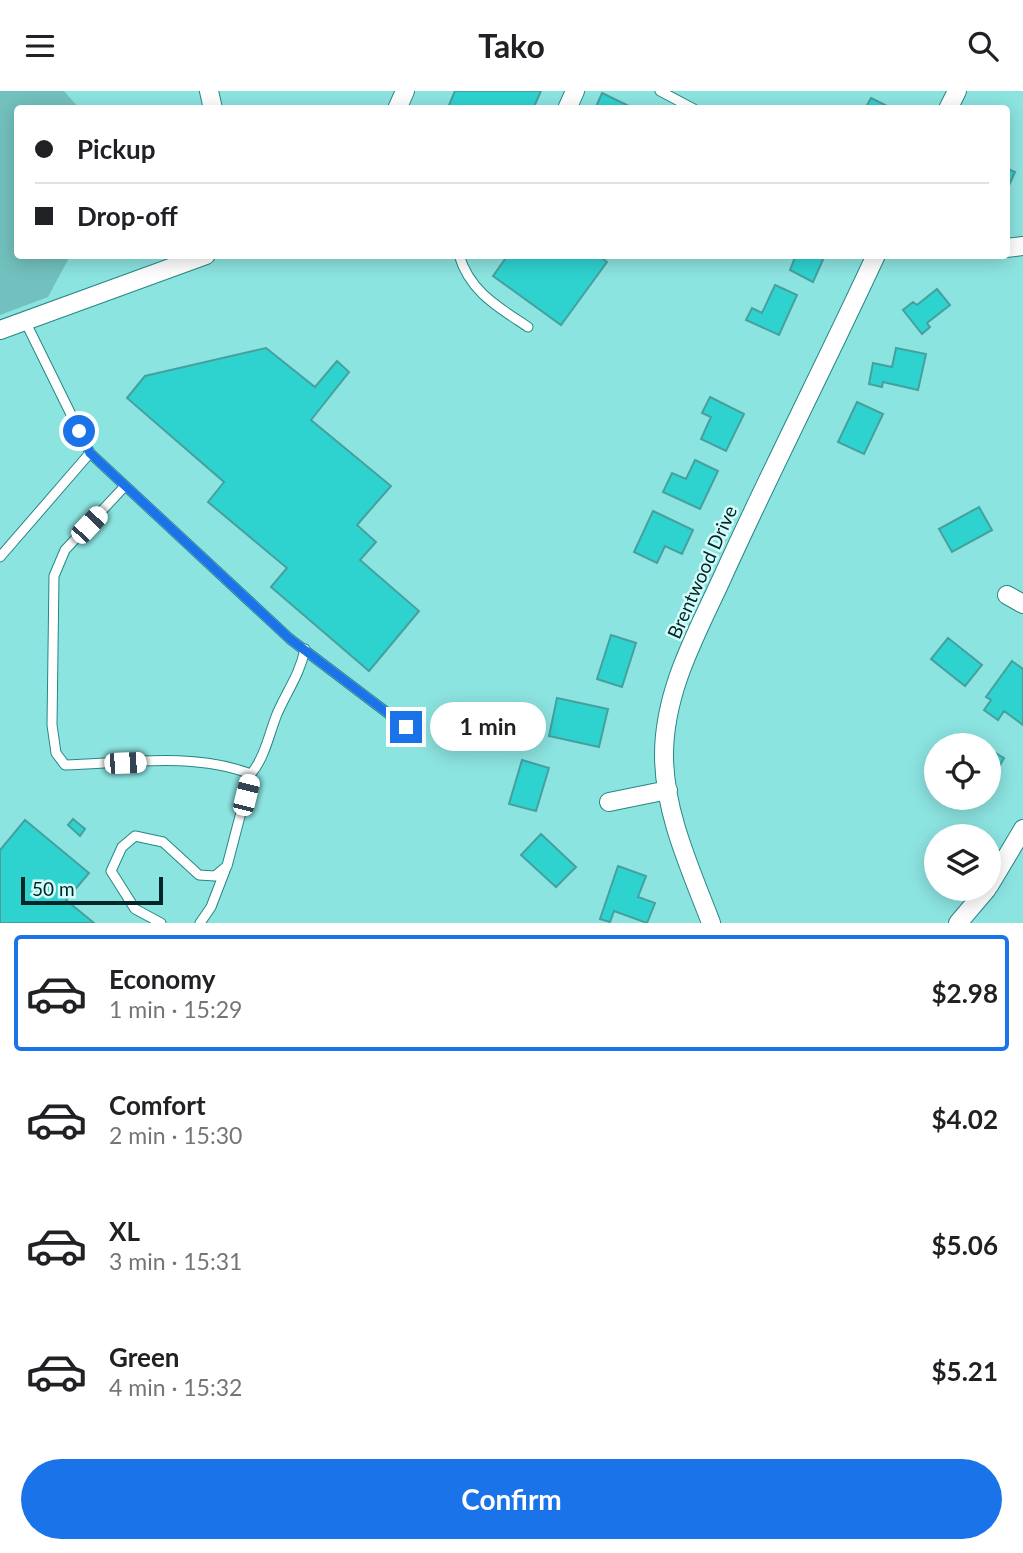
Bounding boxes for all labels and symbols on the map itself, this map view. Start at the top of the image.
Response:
route start [63,415,95,447]
car [67,502,112,548]
street label: Brentwood Drive [662,502,741,642]
callout: 1 min [430,703,546,751]
route end [390,711,422,743]
car [104,752,147,774]
car [231,772,262,818]
scale bar [21,874,163,906]

